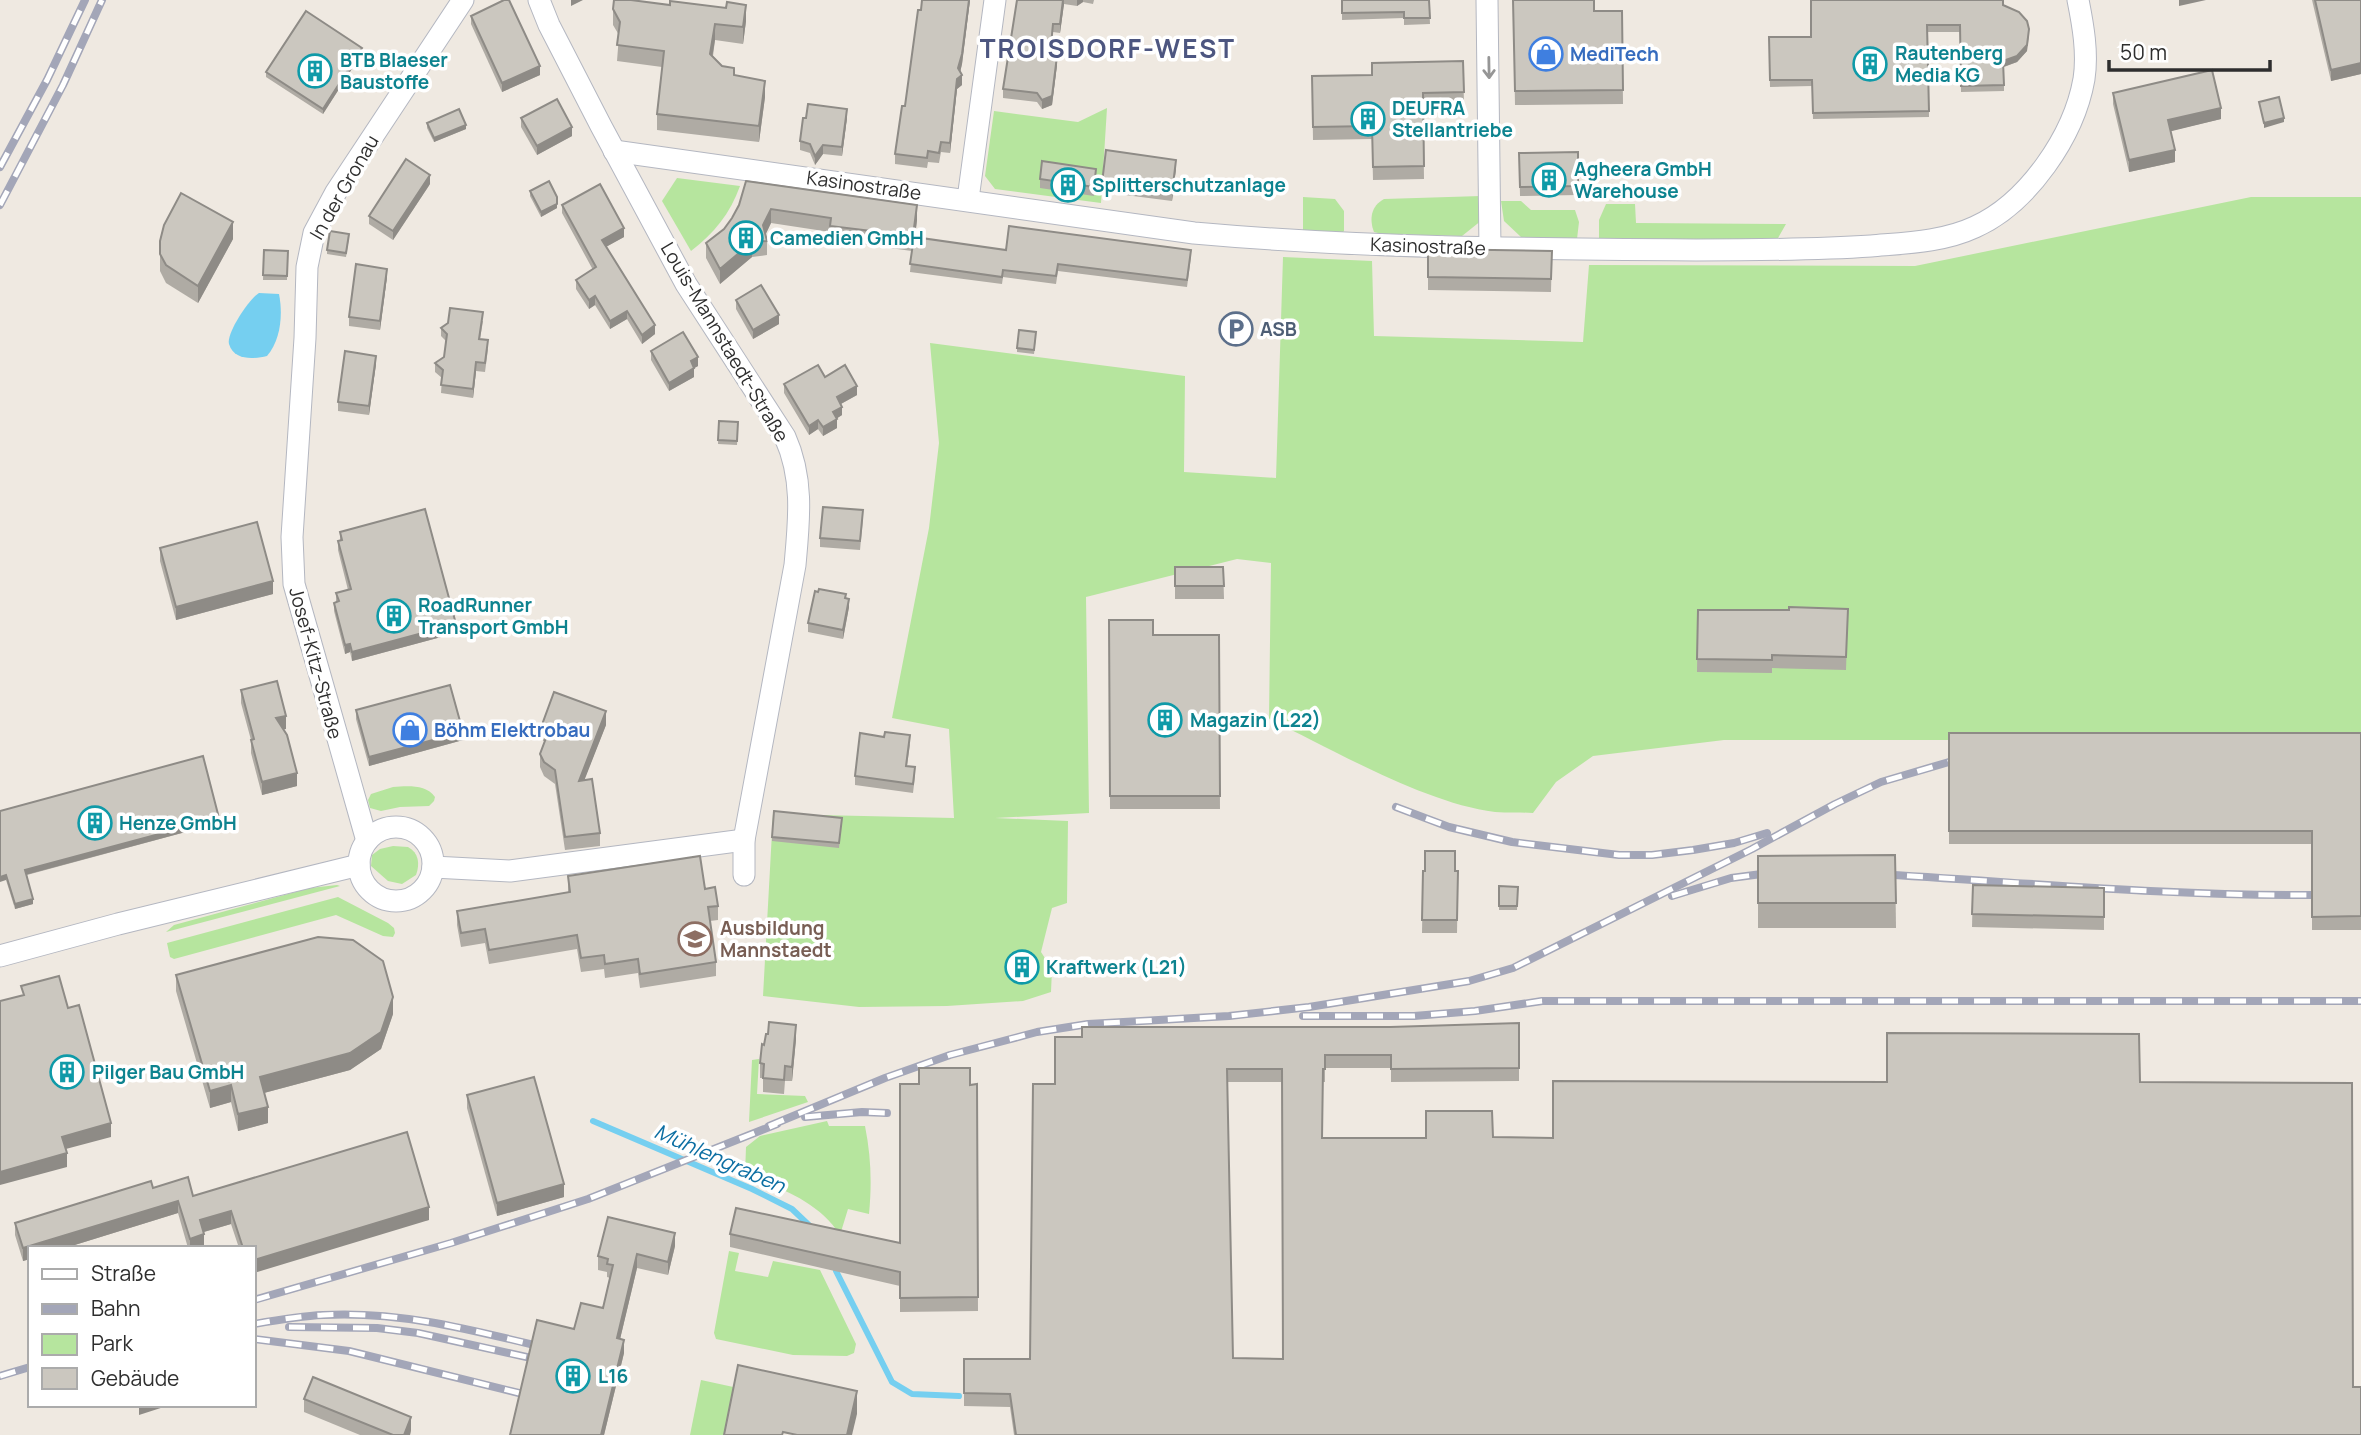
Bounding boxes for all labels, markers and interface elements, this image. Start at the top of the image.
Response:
scale bar [2109,28,2270,72]
district label: TROISDORF-WEST [980,30,1236,66]
shop icon: MediTech [1527,35,1565,73]
text: 50 m [2120,38,2167,66]
place label: Rautenberg Media KG [1895,40,2003,88]
place label: MediTech [1570,41,1659,67]
building icon: Rautenberg Media KG [1851,45,1889,83]
place label: BTB Blaeser Baustoffe [340,47,448,95]
building icon: BTB Blaeser Baustoffe [296,52,334,90]
one-way arrow [1482,56,1496,79]
place label: DEUFRA Stellantriebe [1392,95,1513,143]
building icon: DEUFRA Stellantriebe [1349,100,1387,138]
street label: In der Gronau [303,130,385,244]
place label: Agheera GmbH Warehouse [1574,156,1712,204]
building icon: Agheera GmbH Warehouse [1530,161,1568,199]
street label: Kasinostraße [805,164,923,206]
building icon: Splitterschutzanlage [1049,166,1087,204]
place label: Splitterschutzanlage [1092,172,1286,198]
building icon: Camedien GmbH [727,219,765,257]
place label: Camedien GmbH [770,225,924,251]
street label: Kasinostraße [1370,231,1486,261]
street label: Louis-Mannstaedt-Straße [655,237,795,447]
parking icon: ASB [1217,310,1255,348]
place label: ASB [1260,316,1297,342]
street label: Josef-Kitz-Straße [283,584,349,742]
place label: RoadRunner Transport GmbH [418,592,569,640]
building icon: RoadRunner Transport GmbH [375,597,413,635]
building icon: Magazin (L22) [1146,701,1184,739]
place label: Magazin (L22) [1190,707,1321,733]
shop icon: Böhm Elektrobau [391,711,429,749]
place label: Böhm Elektrobau [434,717,591,743]
building icon: Henze GmbH [76,804,114,842]
place label: Henze GmbH [119,810,237,836]
place label: Ausbildung Mannstaedt [720,915,832,963]
school or university icon: Ausbildung Mannstaedt [676,920,714,958]
building icon: Kraftwerk (L21) [1003,948,1041,986]
place label: Kraftwerk (L21) [1046,954,1187,980]
building icon: Pilger Bau GmbH [48,1053,86,1091]
place label: Pilger Bau GmbH [92,1059,244,1085]
water label: Mühlengraben [650,1117,791,1200]
legend [28,1246,256,1407]
text: Straße [91,1259,156,1287]
text: Bahn [91,1294,141,1322]
text: Park [91,1329,133,1357]
building icon: L16 [554,1357,592,1395]
place label: L16 [598,1363,628,1389]
text: Gebäude [91,1364,179,1392]

